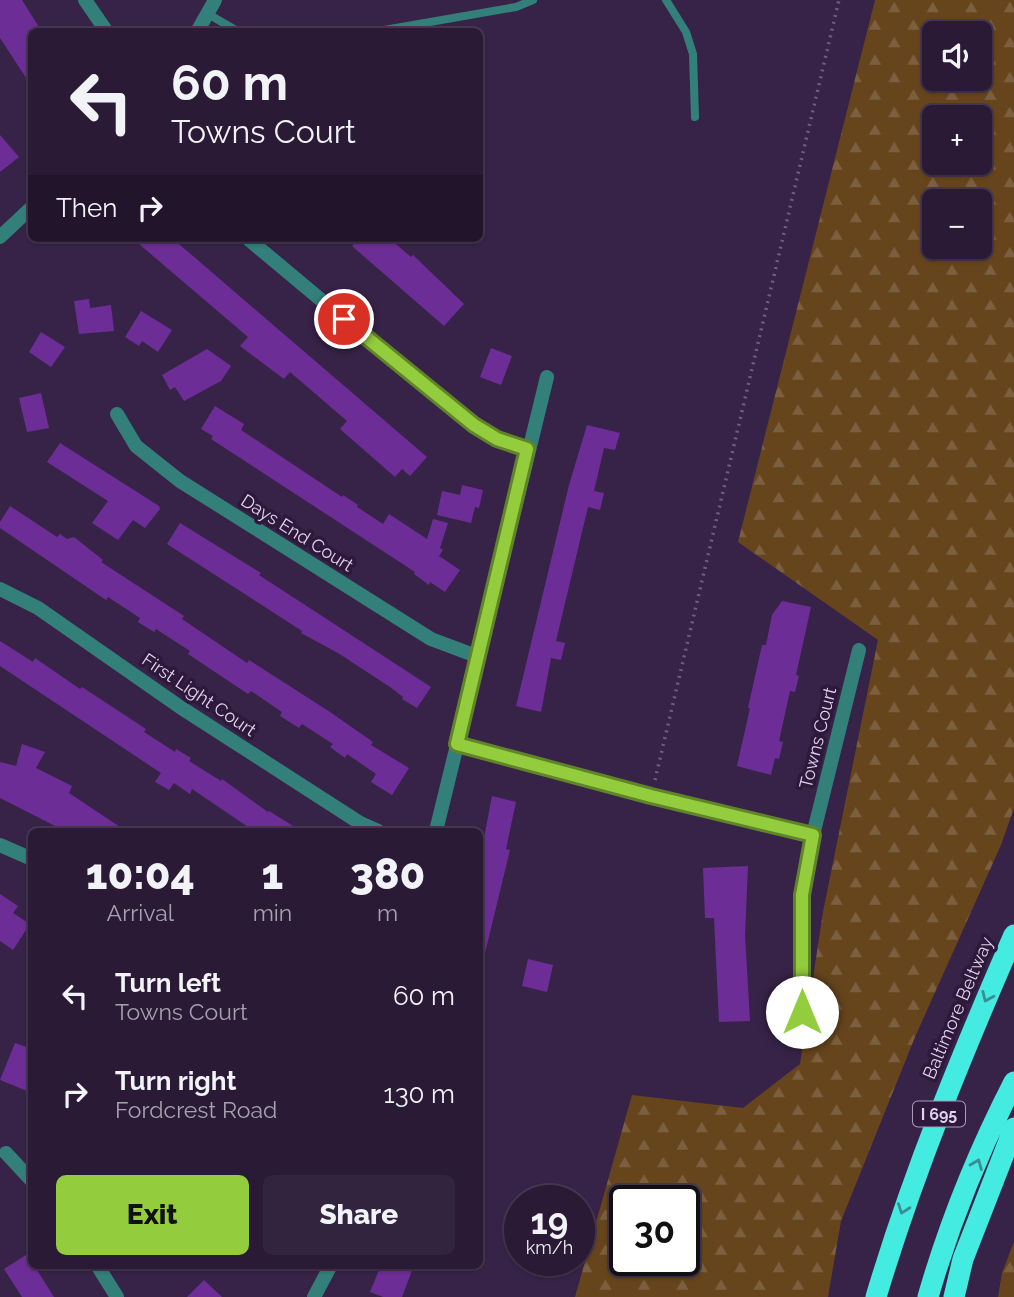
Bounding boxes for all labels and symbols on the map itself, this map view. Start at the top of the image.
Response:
pin [314,289,374,349]
street label: Days End Court [237,490,357,575]
street label: First Light Court [138,649,260,740]
street label: Towns Court [795,685,840,791]
street label: Baltimore Beltway [918,933,997,1082]
position arrow [765,975,839,1049]
one-way arrow [981,991,995,1003]
road number: I 695 [913,1102,965,1126]
one-way arrow [969,1159,983,1171]
speed limit sign: 30 [609,1185,700,1276]
one-way arrow [898,1203,912,1215]

